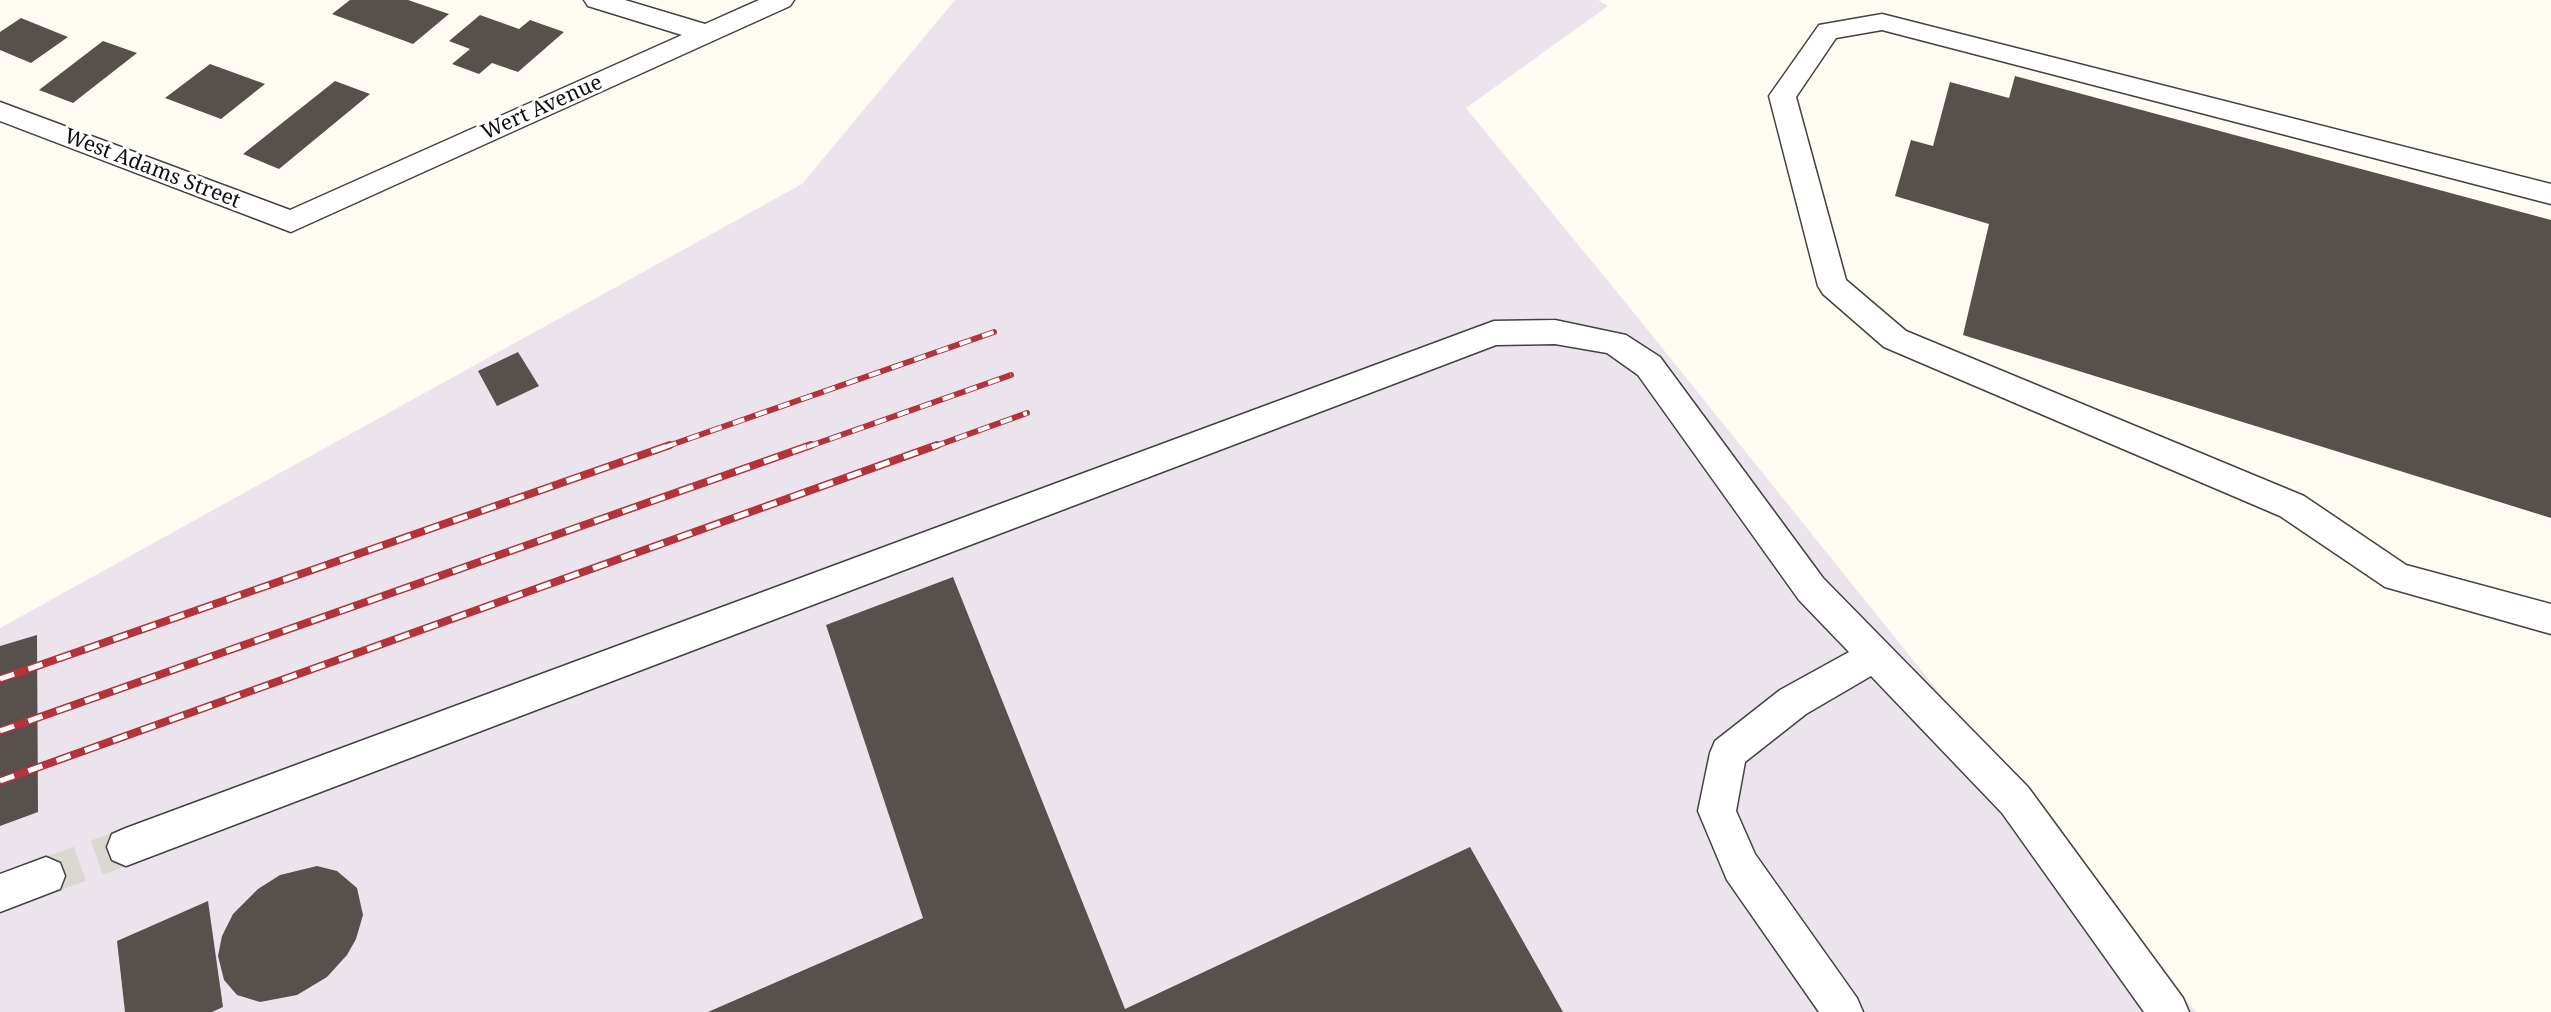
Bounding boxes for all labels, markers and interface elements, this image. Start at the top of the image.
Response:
street label: Wert Avenue [478,70,606,146]
street label: West Adams Street [60,124,244,214]

